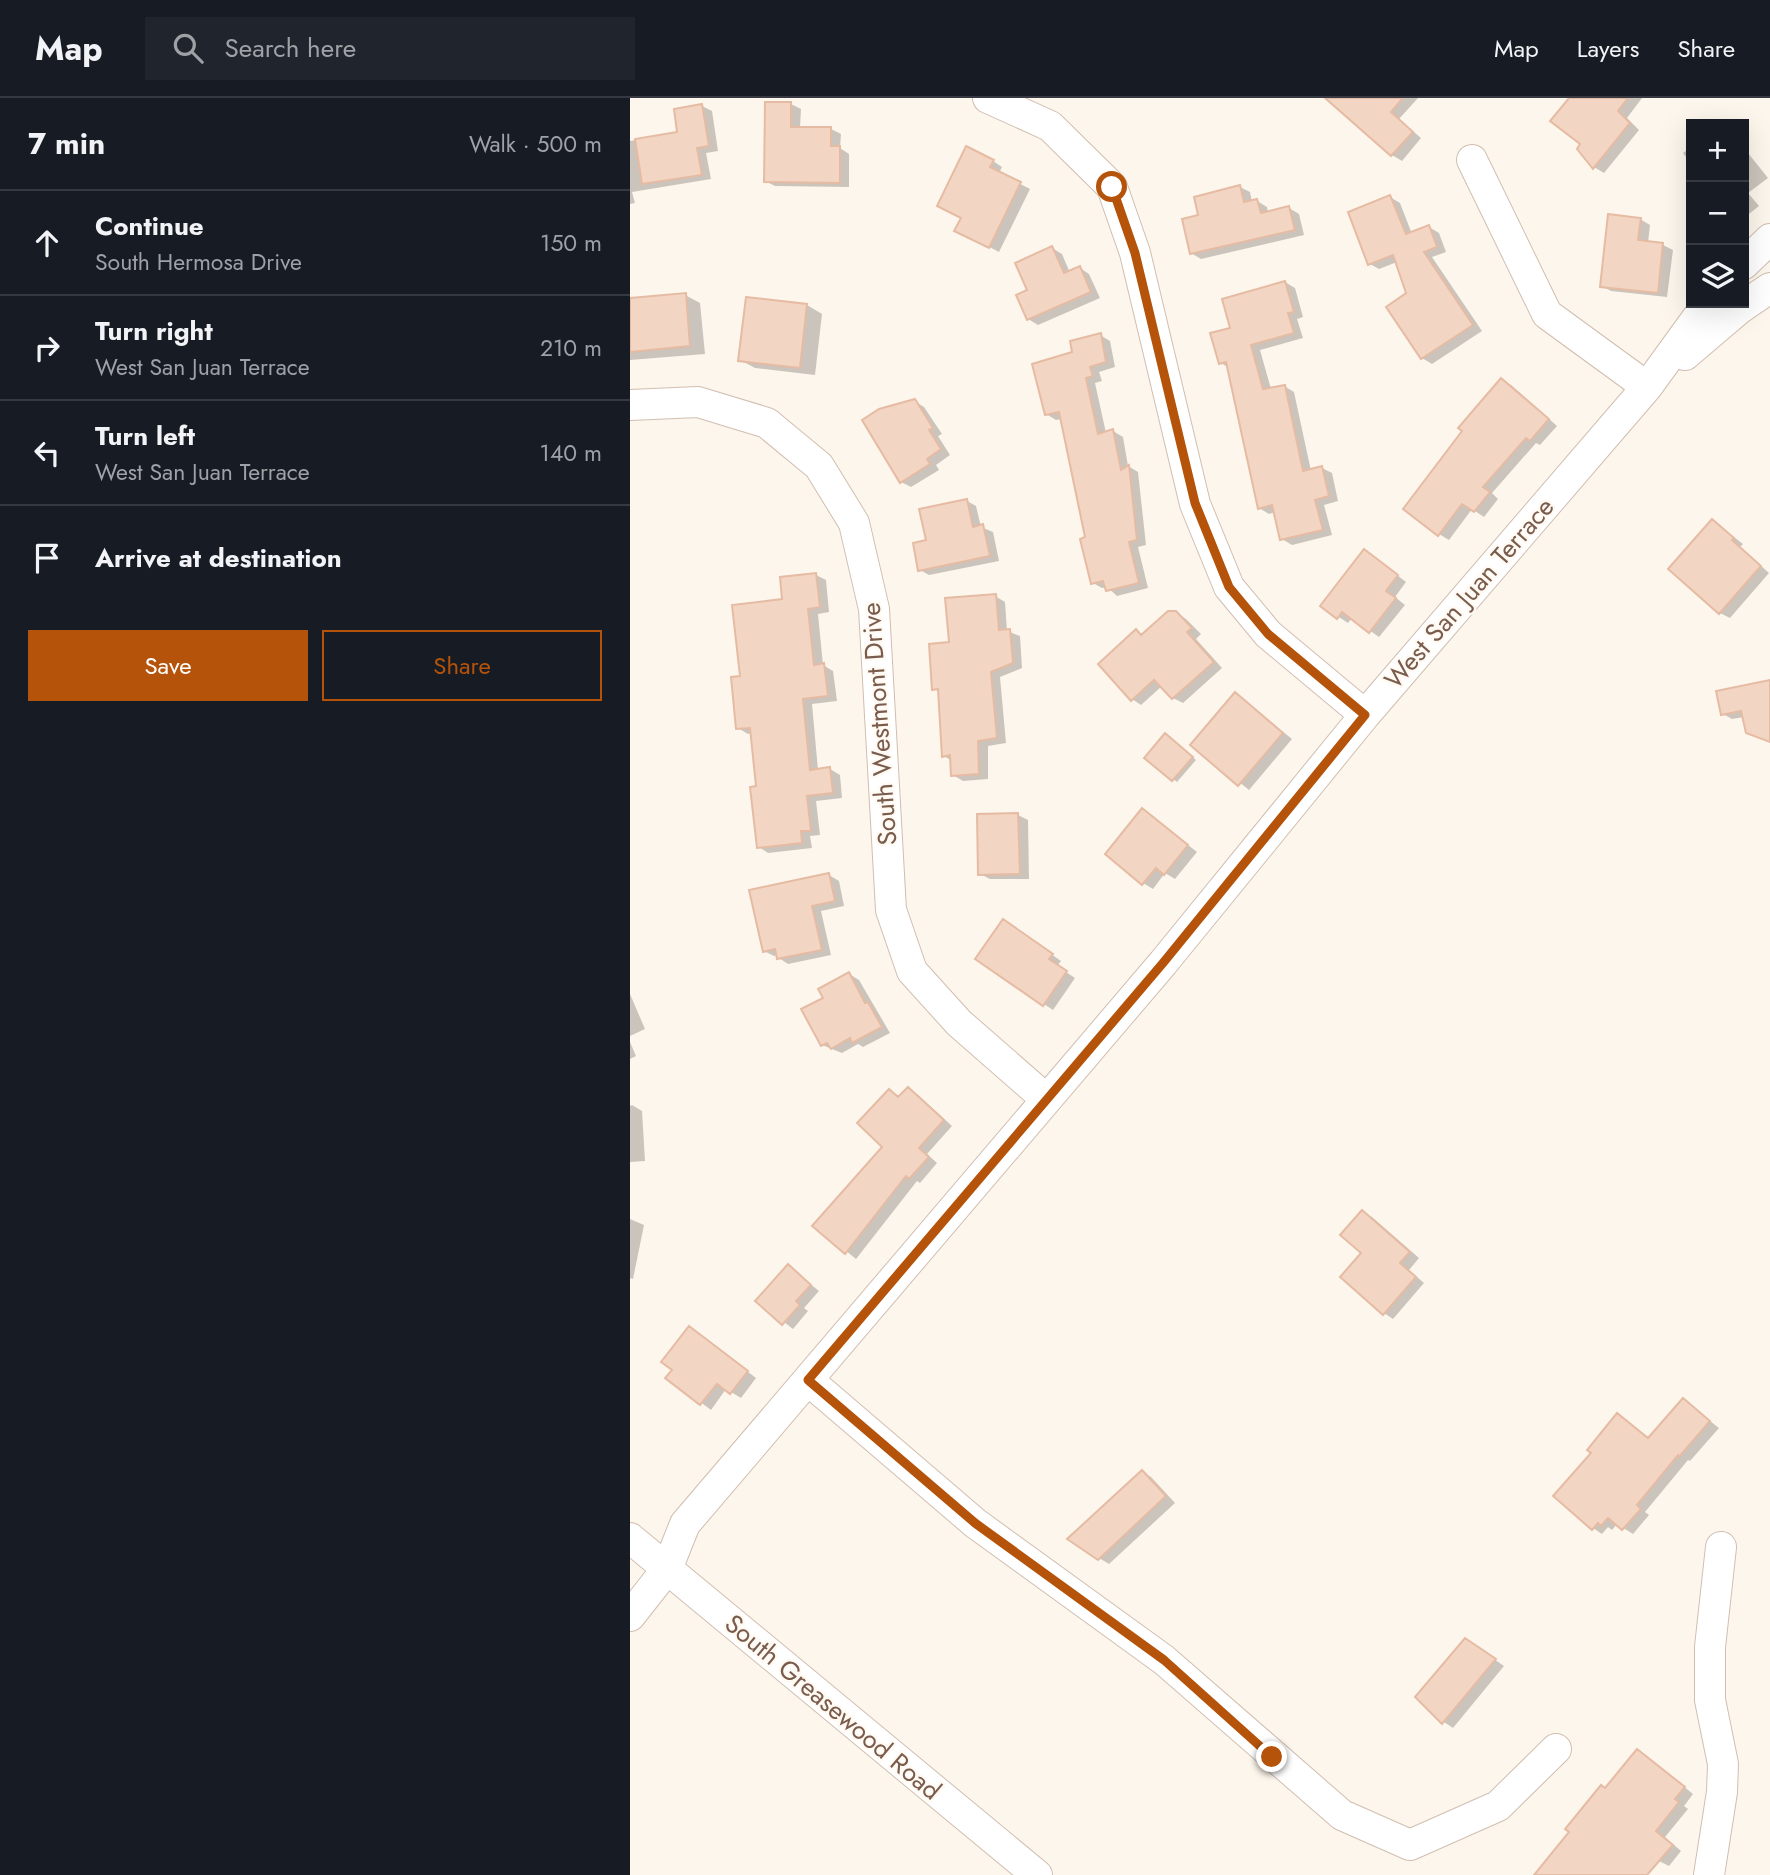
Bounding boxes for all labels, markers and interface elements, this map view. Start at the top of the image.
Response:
search box [145,17,635,80]
text: Map [35,25,103,72]
icon: search [169,29,207,67]
text: Search here [225,29,356,67]
text: Map [1494,31,1539,66]
text: Layers [1577,31,1639,66]
text: Share [1677,31,1735,66]
map controls [1686,119,1749,308]
button: + [1686,119,1749,182]
text: 7 min [28,122,105,165]
text: Walk · 500 m [469,127,602,161]
route start [1096,171,1127,202]
button: − [1686,182,1749,245]
text: Continue [95,207,204,245]
icon: ahead [28,224,66,262]
text: 150 m [540,226,602,260]
text: South Hermosa Drive [95,245,302,279]
button: layers [1686,245,1749,308]
text: Turn right [95,312,213,350]
icon: right [28,329,66,367]
text: 210 m [540,331,602,365]
text: West San Juan Terrace [95,350,310,384]
text: Turn left [95,417,195,455]
icon: left [28,434,66,472]
text: 140 m [540,436,602,470]
text: West San Juan Terrace [95,455,310,489]
street label: West San Juan Terrace [1375,489,1563,697]
icon: arrive [28,539,66,577]
text: Arrive at destination [95,539,342,577]
street label: South Westmont Drive [852,601,906,847]
button: Save [28,630,308,701]
button: Share [322,630,602,701]
street label: South Greasewood Road [717,1605,949,1809]
route end [1256,1741,1287,1772]

